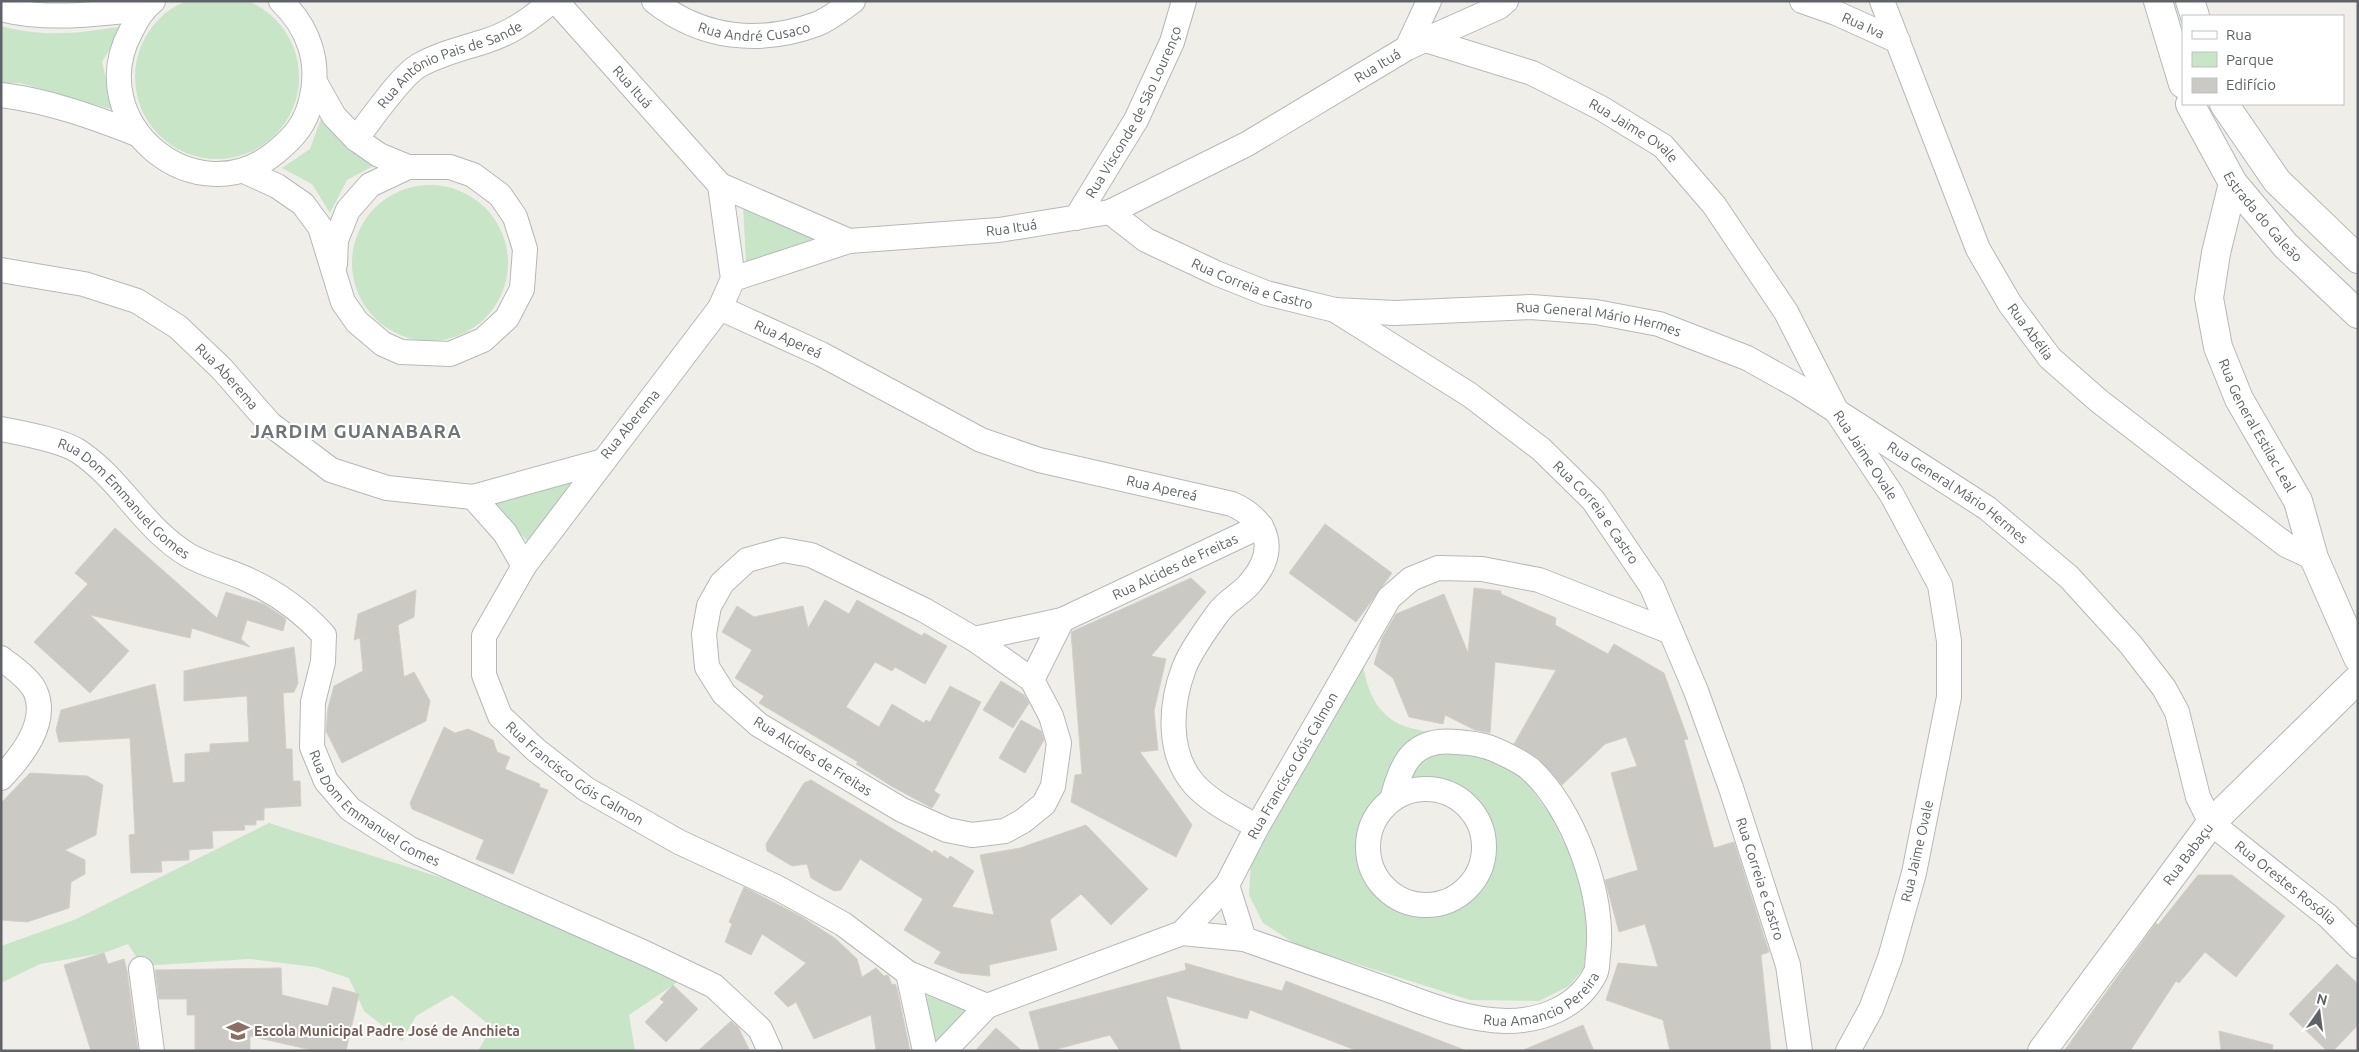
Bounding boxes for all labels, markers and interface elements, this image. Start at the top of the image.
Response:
street label: Rua Iva [1840,9,1887,42]
legend [2182,15,2344,105]
street label: Rua Antônio Pais de Sande [374,18,525,111]
street label: Rua André Cusaco [696,19,812,44]
street label: Rua Visconde de São Lourenço [1082,24,1184,201]
text: Rua [2226,26,2252,43]
street label: Rua Ituá [1351,46,1404,86]
text: Parque [2226,51,2274,68]
street label: Rua Ituá [609,62,656,111]
text: Edifício [2226,76,2276,93]
street label: Rua Jaime Ovale [1586,95,1681,166]
street label: Estrada do Galeão [2220,169,2306,265]
street label: Rua Ituá [985,216,1038,239]
street label: Rua Correia e Castro [1189,255,1315,312]
street label: Rua General Mário Hermes [1516,299,1684,340]
street label: Rua Abélia [2004,300,2057,363]
street label: Rua Apereá [752,317,825,361]
street label: Rua Aberema [192,340,262,413]
street label: Rua General Estilac Leal [2216,356,2299,495]
street label: Rua Aberema [597,386,663,462]
street label: Rua Jaime Ovale [1830,407,1901,502]
district label: JARDIM GUANABARA [250,420,462,442]
street label: Rua Dom Emmanuel Gomes [56,435,193,562]
street label: Rua General Mário Hermes [1884,438,2031,547]
street label: Rua Correia e Castro [1550,458,1642,567]
street label: Rua Apereá [1125,472,1199,504]
street label: Rua Alcides de Freitas [1110,530,1240,603]
street label: Rua Francisco Góis Calmon [1244,689,1341,842]
street label: Rua Alcides de Freitas [751,713,875,799]
street label: Rua Francisco Góis Calmon [503,718,647,828]
street label: Rua Dom Emmanuel Gomes [306,748,443,869]
street label: Rua Jaime Ovale [1898,799,1936,903]
street label: Rua Correia e Castro [1733,815,1787,942]
street label: Rua Babaçu [2160,820,2216,888]
street label: Rua Orestes Rosólia [2232,837,2340,928]
street label: Rua Amancio Pereira [1482,969,1602,1029]
north arrow [2294,987,2344,1037]
text: N [2315,990,2329,1008]
school or university icon: Escola Municipal Padre José de Anchieta [225,1018,251,1044]
place label: Escola Municipal Padre José de Anchieta [254,1023,520,1039]

